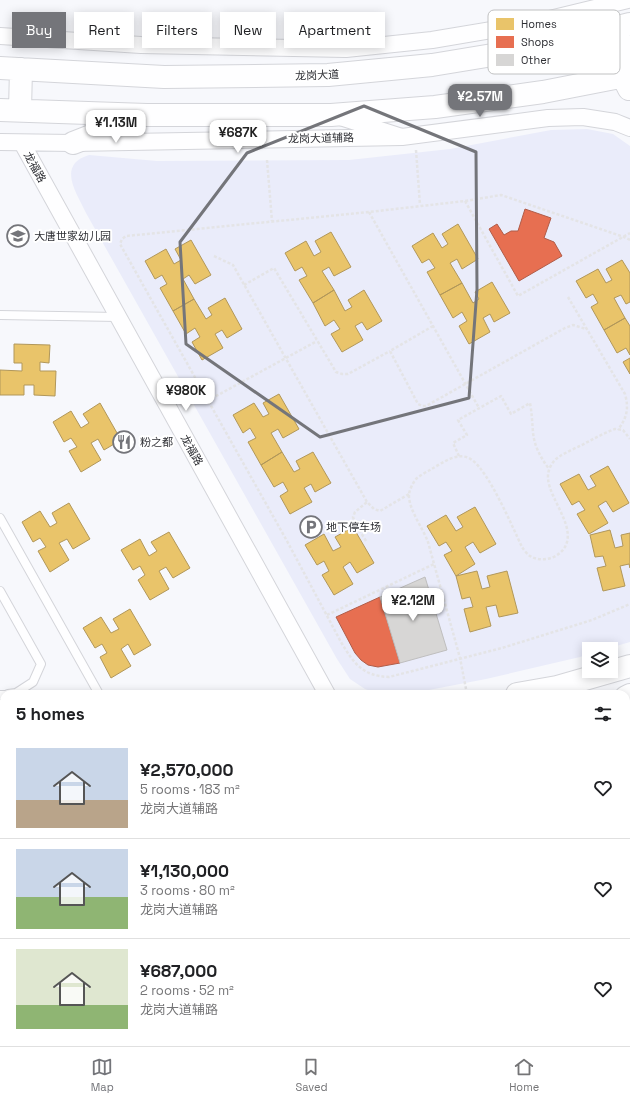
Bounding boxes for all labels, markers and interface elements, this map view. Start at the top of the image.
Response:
legend [488,10,620,74]
chip: Buy [12,12,66,48]
chip: Rent [74,12,134,48]
chip: Filters [142,12,212,48]
chip: New [220,12,276,48]
chip: Apartment [284,12,385,48]
text: Homes [521,17,557,31]
text: Shops [521,35,554,49]
text: Other [521,53,551,67]
street label: 龙岗大道 [295,67,339,83]
pin: ¥2.57M [447,84,513,118]
text: ¥2.57M [457,88,503,105]
pin: ¥1.13M [83,110,149,144]
text: ¥1.13M [95,114,137,131]
pin: ¥687K [210,120,266,154]
text: ¥687K [218,124,258,141]
street label: 龙岗大道辅路 [288,130,354,146]
street label: 龙福路 [21,149,49,185]
school or university icon: 大唐世家幼儿园 [5,223,31,249]
place label: 大唐世家幼儿园 [34,229,111,243]
pin: ¥980K [158,378,214,412]
text: ¥980K [166,382,206,399]
restaurant icon: 粉之都 [111,429,137,455]
street label: 龙福路 [178,432,206,468]
place label: 粉之都 [140,435,173,449]
parking icon: 地下停车场 [298,514,324,540]
place label: 地下停车场 [326,520,381,534]
pin: ¥2.12M [380,588,446,622]
text: ¥2.12M [391,592,435,609]
map controls [582,642,618,678]
button: layers [582,642,618,678]
text: 5 homes [16,703,85,725]
icon: filters [592,703,614,725]
text: ¥2,570,000 [140,759,234,781]
icon: home [48,764,96,812]
icon: heart [592,777,614,799]
text: 5 rooms · 183 m² [140,781,240,798]
text: 龙岗大道辅路 [140,800,218,817]
text: ¥1,130,000 [140,860,229,882]
icon: home [48,865,96,913]
icon: heart [592,878,614,900]
text: 3 rooms · 80 m² [140,882,235,899]
text: 龙岗大道辅路 [140,901,218,918]
text: ¥687,000 [140,960,217,982]
icon: home [48,965,96,1013]
icon: heart [592,978,614,1000]
text: 2 rooms · 52 m² [140,982,234,999]
text: 龙岗大道辅路 [140,1001,218,1018]
tab: Map [91,1056,114,1094]
tab: Saved [295,1056,328,1094]
tab: Home [509,1056,539,1094]

